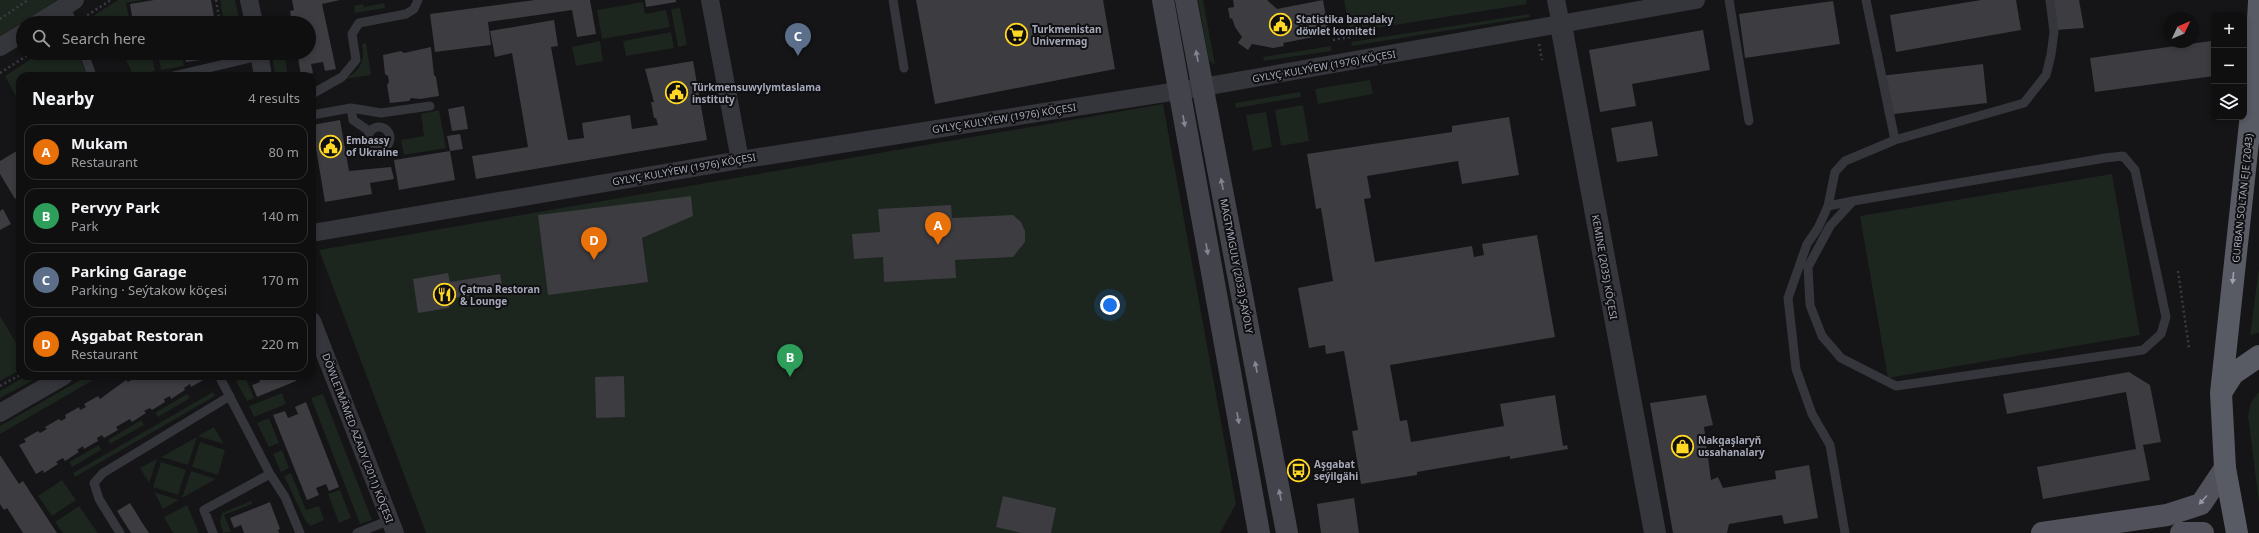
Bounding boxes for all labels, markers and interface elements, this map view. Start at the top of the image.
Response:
public building icon: Statistika baradaky döwlet komiteti [1268,12,1294,38]
place label: Statistika baradaky döwlet komiteti [1296,12,1393,38]
north arrow [2163,12,2199,48]
map controls [2211,12,2247,120]
button: + [2211,12,2247,48]
search box [16,16,316,60]
supermarket icon: Turkmenistan Univermag [1003,22,1029,48]
place label: Turkmenistan Univermag [1032,22,1102,48]
pin: C [785,23,811,56]
icon: search [30,27,52,49]
text: Search here [62,28,145,48]
street label: GYLYÇ KULYÝEW (1976) KÖÇESI [1251,46,1397,86]
button: − [2211,48,2247,84]
one-way arrow [1194,50,1200,63]
public building icon: Türkmensuwylymtaslama instituty [663,80,689,106]
place label: Türkmensuwylymtaslama instituty [692,80,821,106]
button: layers [2211,84,2247,120]
text: Nearby [32,87,94,110]
text: 4 results [248,89,300,107]
street label: GYLYÇ KULYÝEW (1976) KÖÇESI [931,100,1077,136]
one-way arrow [1182,115,1188,127]
text: Mukam [71,133,128,153]
public building icon: Embassy of Ukraine [317,133,343,159]
place label: Embassy of Ukraine [346,133,398,159]
street label: GURBAN SOLTAN EJE (2043) [2228,133,2256,263]
text: A [42,143,51,161]
text: 80 m [269,143,299,161]
street label: GYLYÇ KULYÝEW (1976) KÖÇESI [611,149,757,189]
text: Restaurant [71,153,138,171]
one-way arrow [1218,178,1224,190]
text: Pervyy Park [71,197,160,217]
street label: MAGTYMGULY (2033) ŞAÝOLY [1217,197,1257,335]
text: B [42,207,50,225]
text: 140 m [261,207,299,225]
pin: A [925,212,951,245]
street label: KEMINE (2035) KÖÇESI [1589,214,1621,320]
text: Park [71,217,98,235]
pin: D [581,227,607,260]
one-way arrow [1205,243,1211,255]
text: Parking Garage [71,261,187,281]
text: C [42,271,50,289]
text: 170 m [261,271,299,289]
one-way arrow [2230,272,2237,284]
text: Parking · Seýtakow köçesi [71,281,227,299]
restaurant icon: Çatma Restoran & Lounge [432,282,458,308]
place label: Çatma Restoran & Lounge [460,282,540,308]
your location [1100,295,1120,315]
text: Aşgabat Restoran [71,325,204,345]
text: D [41,335,51,353]
text: 220 m [261,335,299,353]
pin: B [777,344,803,377]
text: Restaurant [71,345,138,363]
street label: DÖWLETMÄMED AZADY (2011) KÖÇESI [319,351,397,525]
one-way arrow [1253,361,1259,373]
one-way arrow [1235,412,1241,424]
shop icon: Nakgaşlaryň ussahanalary [1669,433,1695,459]
place label: Nakgaşlaryň ussahanalary [1698,433,1765,459]
bus stop icon: Aşgabat seýilgähi [1285,457,1311,483]
place label: Aşgabat seýilgähi [1314,457,1358,483]
one-way arrow [1277,489,1283,501]
one-way arrow [2198,495,2207,505]

